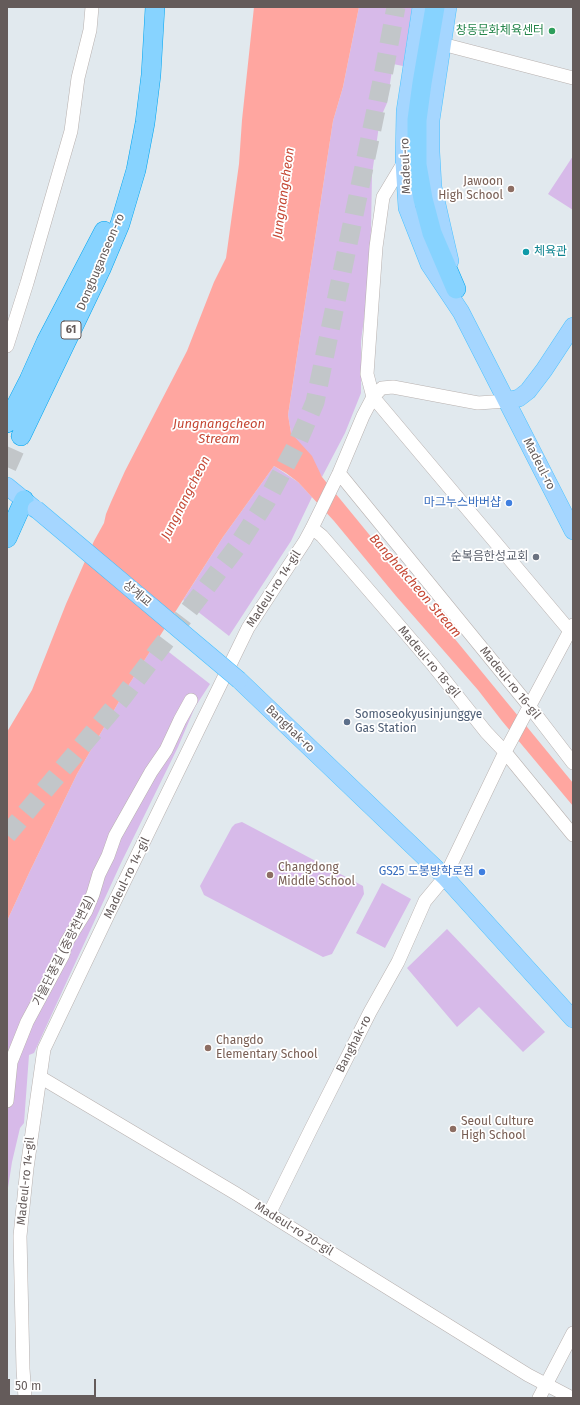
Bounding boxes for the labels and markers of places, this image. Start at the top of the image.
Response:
place label: 창동문화체육센터 [456,24,544,38]
marker: 창동문화체육센터 [547,26,557,36]
place label: Jawoon High School [438,175,503,203]
marker: Jawoon High School [506,184,516,194]
place label: 체육관 [534,245,567,259]
marker: 체육관 [521,247,531,257]
place label: 마그누스바버샵 [424,496,501,510]
marker: 마그누스바버샵 [504,498,514,508]
place label: 순복음한성교회 [451,550,528,564]
marker: 순복음한성교회 [531,552,541,562]
place label: Somoseokyusinjunggye Gas Station [355,708,482,736]
marker: Somoseokyusinjunggye Gas Station [342,717,352,727]
place label: Changdong Middle School [278,861,355,889]
place label: GS25 도봉방학로점 [379,865,474,879]
marker: GS25 도봉방학로점 [477,867,487,877]
marker: Changdong Middle School [265,870,275,880]
place label: Changdo Elementary School [216,1034,318,1062]
marker: Changdo Elementary School [203,1043,213,1053]
place label: Seoul Culture High School [461,1115,534,1143]
marker: Seoul Culture High School [448,1124,458,1134]

